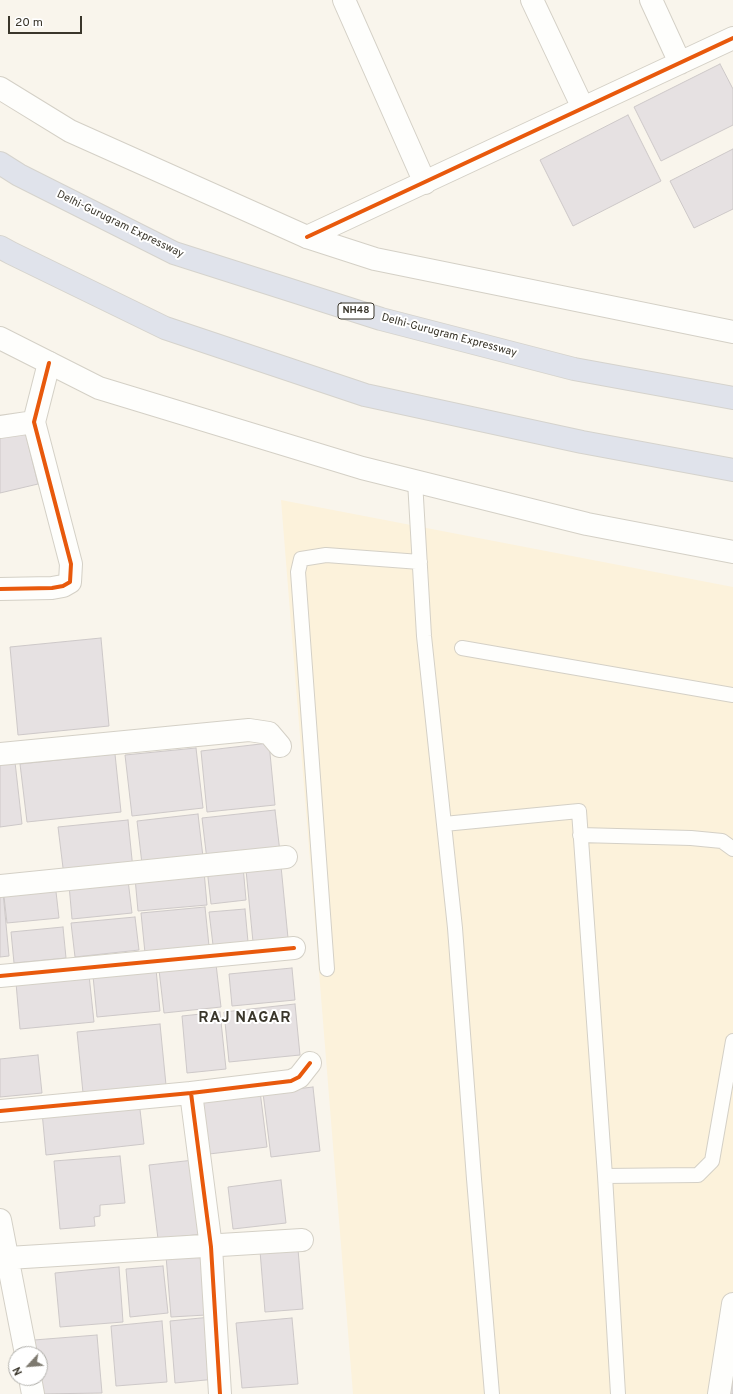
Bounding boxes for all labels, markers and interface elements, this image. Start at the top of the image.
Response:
scale bar [10,8,84,34]
text: 20 m [15,15,43,31]
street label: Delhi-Gurugram Expressway [54,188,186,262]
road number: NH48 [338,303,374,319]
street label: Delhi-Gurugram Expressway [380,312,518,360]
district label: RAJ NAGAR [198,1010,292,1028]
north arrow [8,1346,48,1386]
text: N [10,1364,26,1377]

